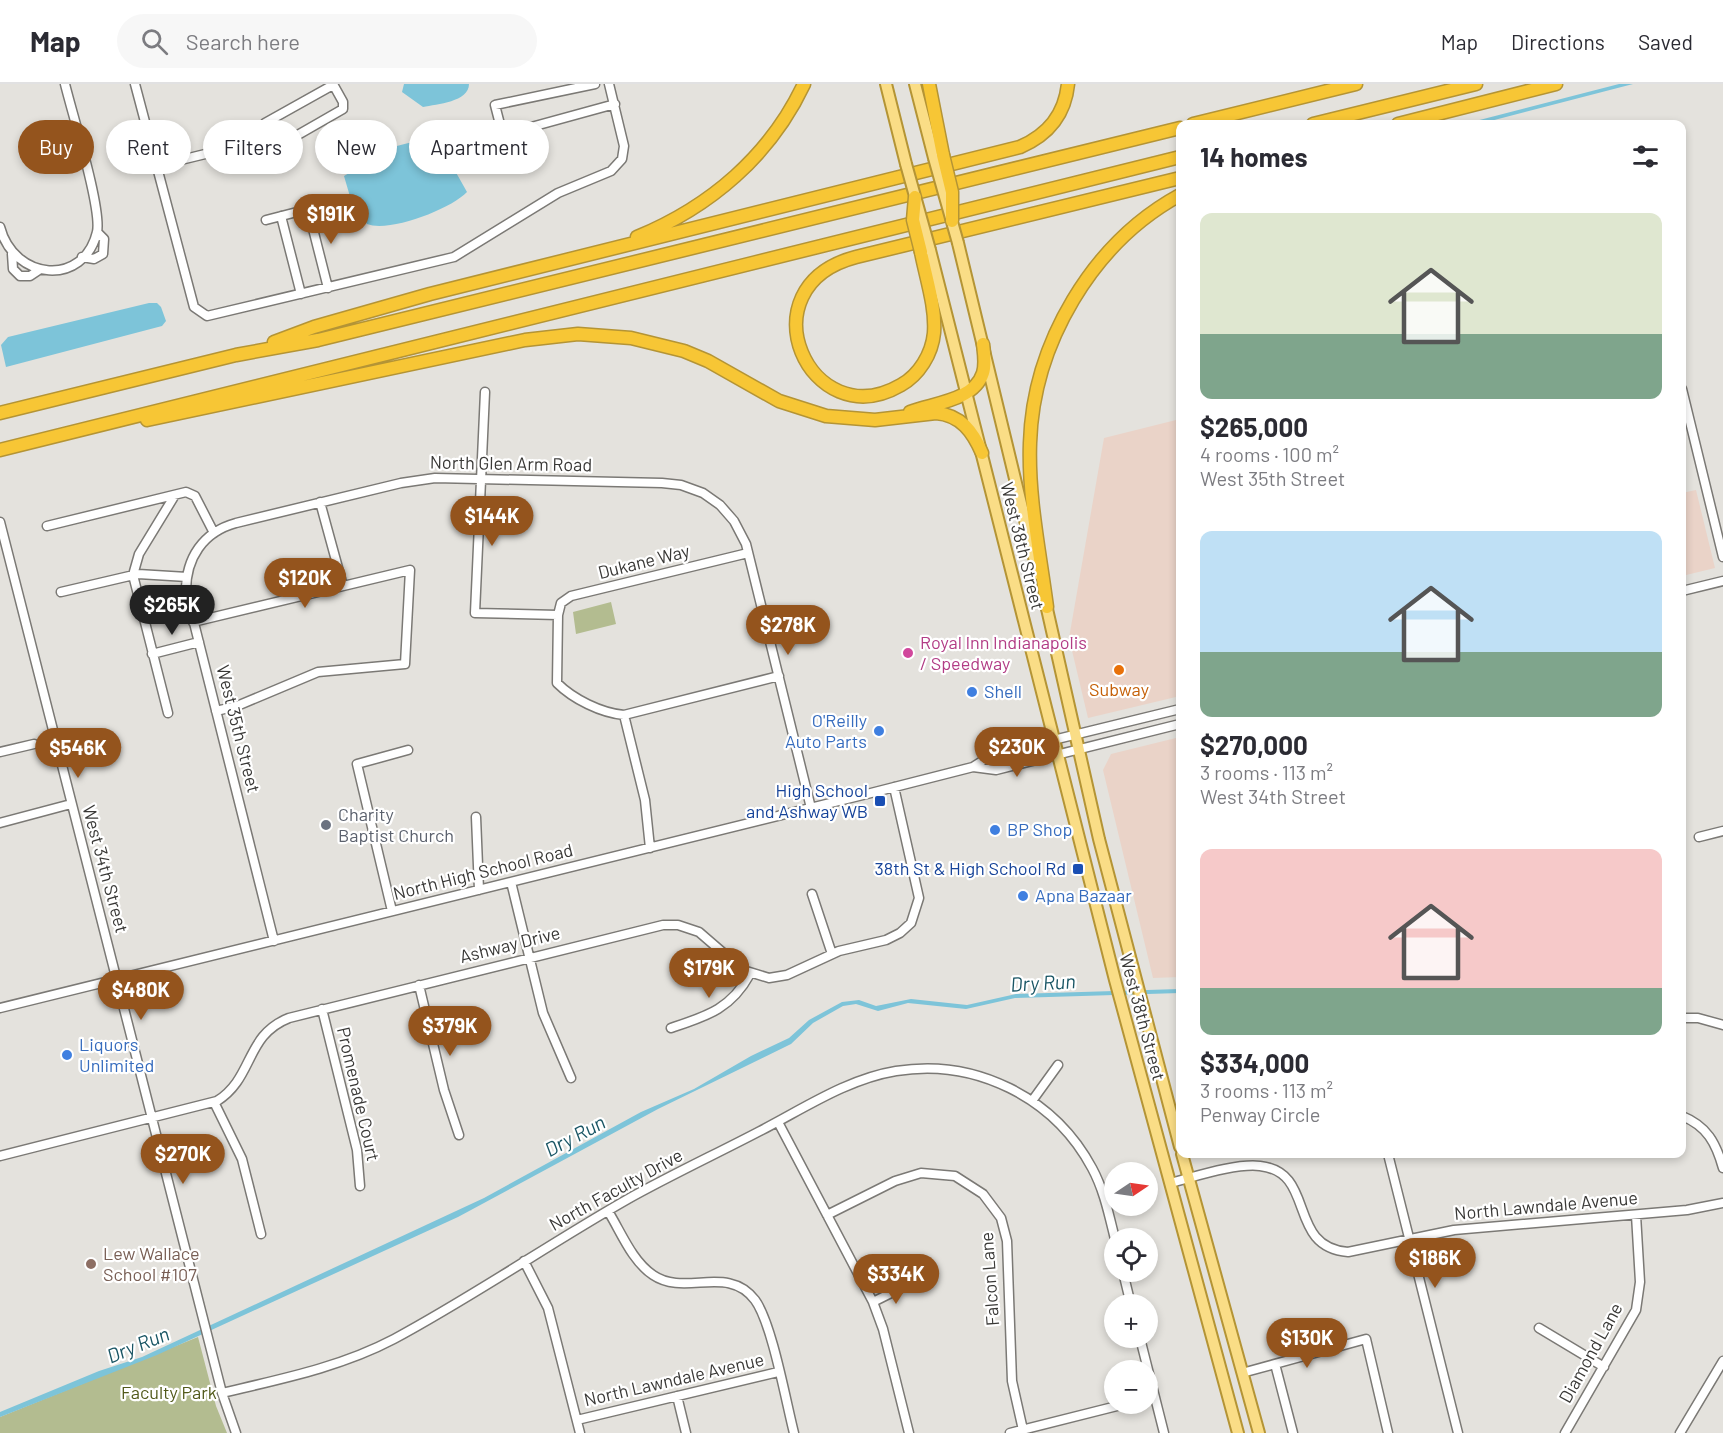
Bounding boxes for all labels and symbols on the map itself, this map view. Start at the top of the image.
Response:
pin: $191K [289,194,373,245]
street label: North Glen Arm Road [430,451,592,475]
street label: West 38th Street [996,480,1049,612]
pin: $144K [450,496,534,547]
street label: Dukane Way [596,539,692,583]
pin: $120K [263,558,347,609]
pin: $265K [130,585,214,636]
pin: $278K [746,605,830,656]
place label: Royal Inn Indianapolis / Speedway [920,631,1087,674]
marker: Royal Inn Indianapolis / Speedway [901,646,915,660]
street label: West 35th Street [212,663,265,795]
marker: Subway [1112,663,1126,677]
place label: Subway [1089,678,1149,700]
place label: Shell [984,680,1022,702]
marker: Shell [965,685,979,699]
place label: O'Reilly Auto Parts [785,709,867,752]
marker: O'Reilly Auto Parts [872,724,886,738]
pin: $230K [975,727,1059,778]
pin: $546K [36,728,120,779]
place label: High School and Ashway WB [746,779,868,822]
marker: High School and Ashway WB [873,794,887,808]
street label: West 34th Street [78,802,134,935]
place label: Charity Baptist Church [338,803,454,846]
marker: Charity Baptist Church [319,818,333,832]
place label: BP Shop [1007,818,1072,840]
marker: BP Shop [988,823,1002,837]
street label: North High School Road [391,838,575,904]
place label: 38th St & High School Rd [874,857,1066,879]
marker: 38th St & High School Rd [1071,862,1085,876]
place label: Apna Bazaar [1035,884,1132,906]
marker: Apna Bazaar [1016,889,1030,903]
street label: Ashway Drive [457,921,562,967]
pin: $179K [667,948,751,999]
street label: West 38th Street [1115,951,1171,1083]
water label: Dry Run [1010,968,1076,996]
pin: $480K [99,970,183,1021]
pin: $379K [408,1006,492,1057]
street label: Promenade Court [333,1025,385,1163]
place label: Liquors Unlimited [79,1033,154,1076]
marker: Liquors Unlimited [60,1048,74,1062]
water label: Dry Run [540,1109,609,1161]
pin: $270K [141,1134,225,1185]
street label: North Faculty Drive [545,1143,686,1235]
north arrow [1104,1162,1158,1216]
street label: North Lawndale Avenue [1453,1186,1639,1224]
street label: Falcon Lane [975,1231,1003,1327]
pin: $186K [1393,1238,1477,1289]
place label: Lew Wallace School #107 [103,1242,200,1285]
pin: $334K [854,1254,938,1305]
marker: Lew Wallace School #107 [84,1257,98,1271]
street label: Diamond Lane [1554,1299,1627,1406]
pin: $130K [1265,1318,1349,1369]
water label: Dry Run [103,1321,172,1367]
street label: North Lawndale Avenue [582,1348,766,1410]
park label: Faculty Park [121,1381,217,1403]

